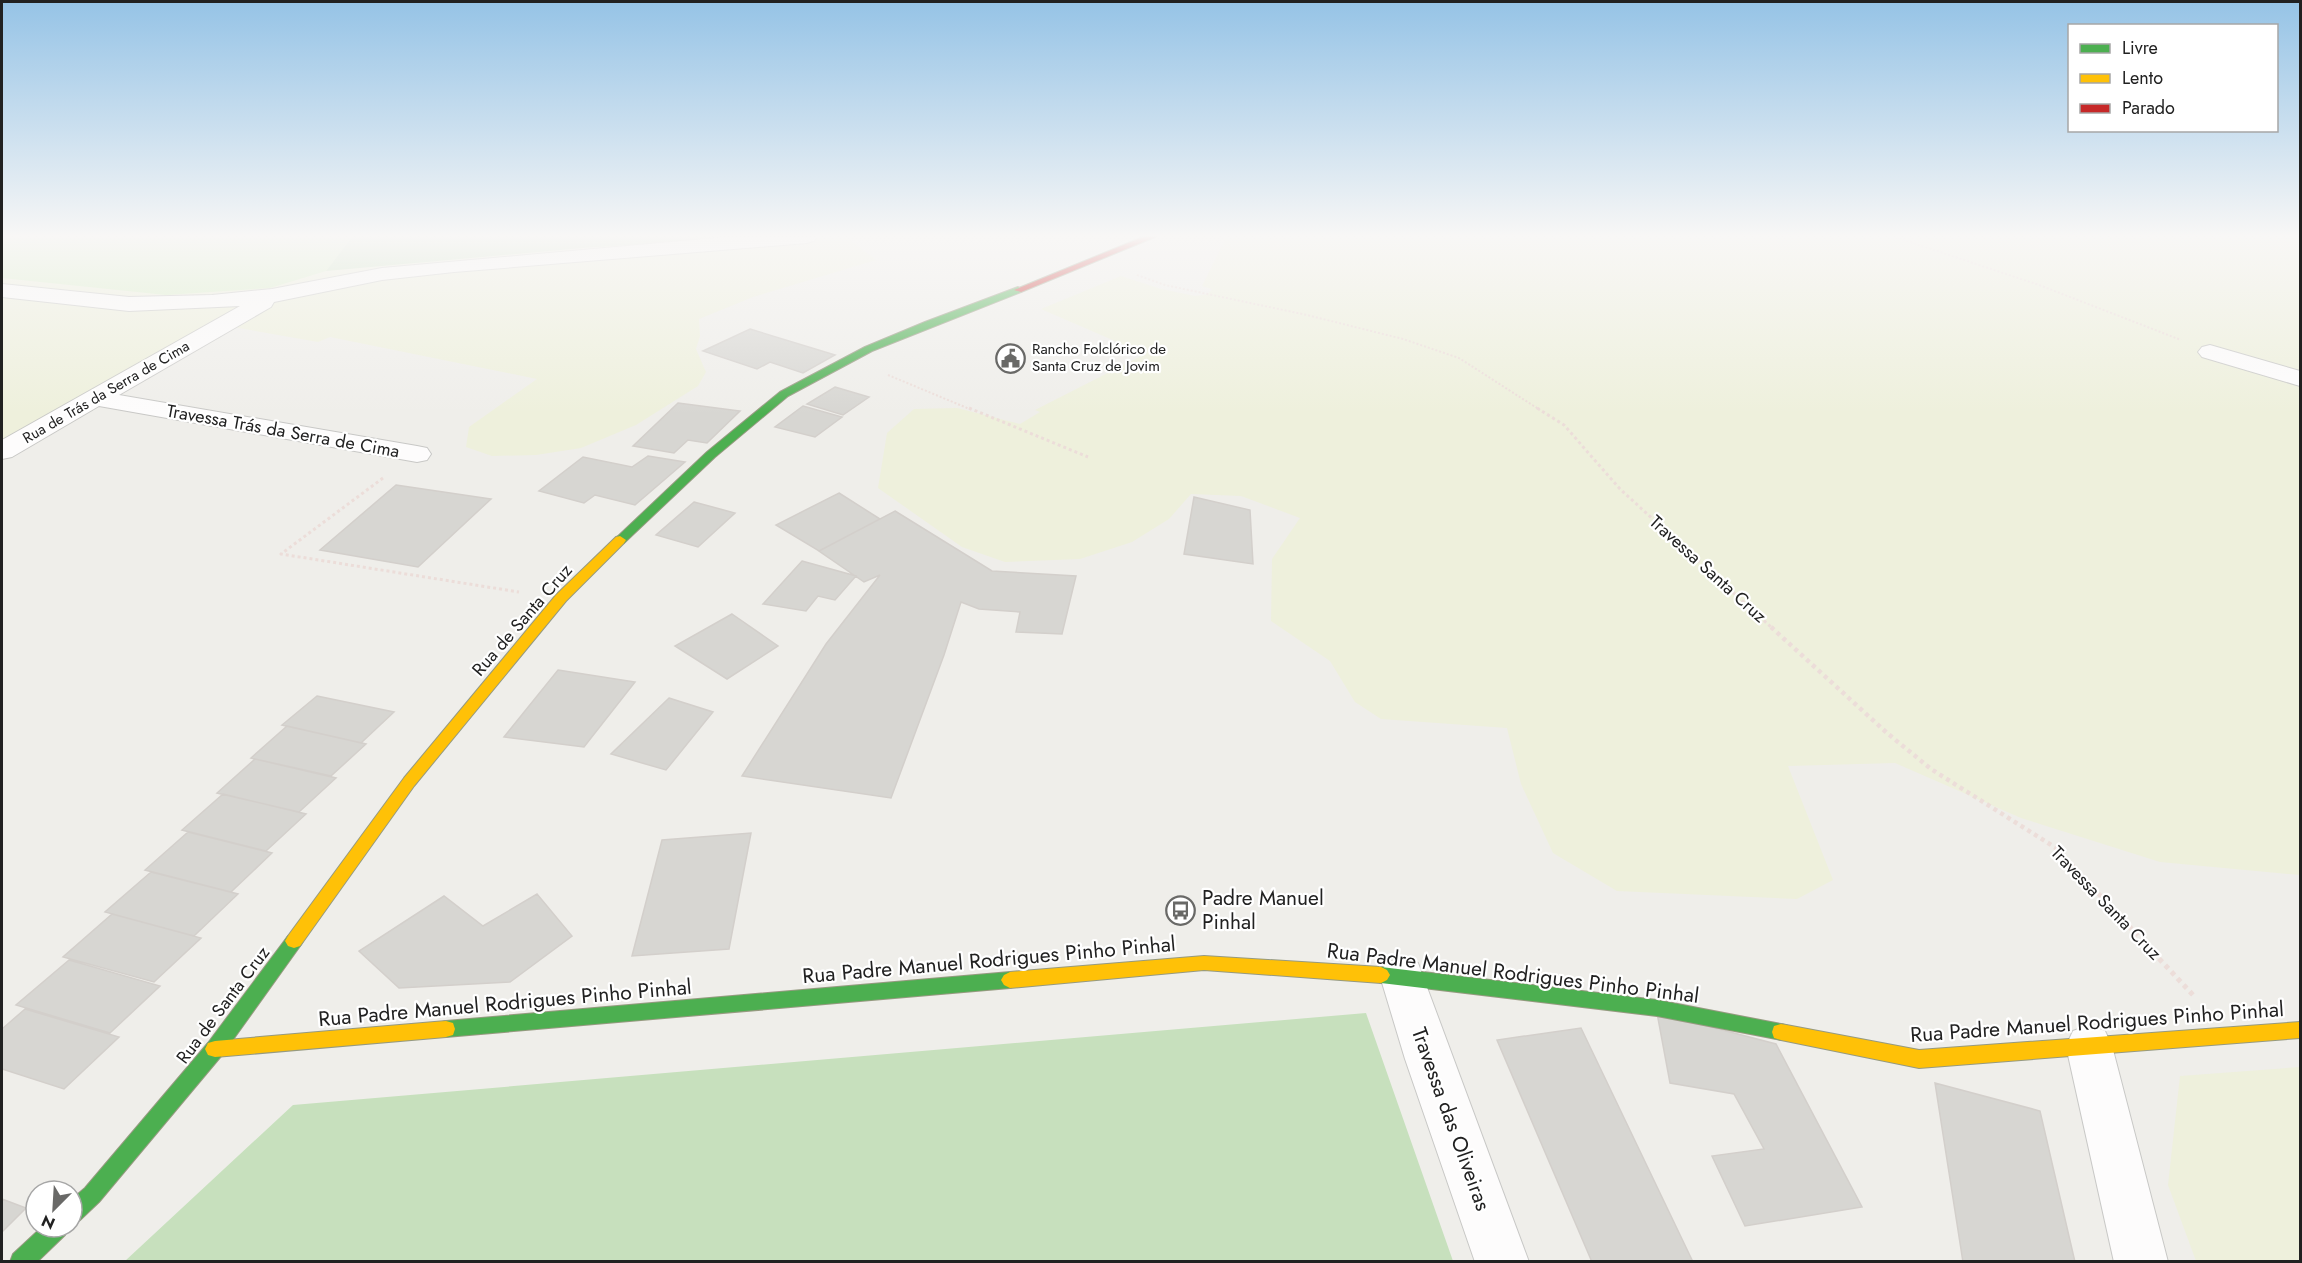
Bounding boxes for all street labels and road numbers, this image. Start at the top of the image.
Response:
street label: Rua de Trás da Serra de Cima [18,335,194,449]
street label: Travessa Trás da Serra de Cima [164,398,402,464]
street label: Travessa Santa Cruz [1644,509,1773,629]
street label: Rua de Santa Cruz [466,558,579,682]
street label: Travessa Santa Cruz [2045,840,2168,966]
street label: Rua Padre Manuel Rodrigues Pinho Pinhal [801,929,1177,991]
street label: Rua Padre Manuel Rodrigues Pinho Pinhal [1325,935,1701,1011]
street label: Rua de Santa Cruz [170,940,276,1069]
street label: Rua Padre Manuel Rodrigues Pinho Pinhal [317,972,693,1034]
street label: Rua Padre Manuel Rodrigues Pinho Pinhal [1909,994,2285,1050]
street label: Travessa das Oliveiras [1404,1023,1498,1215]

